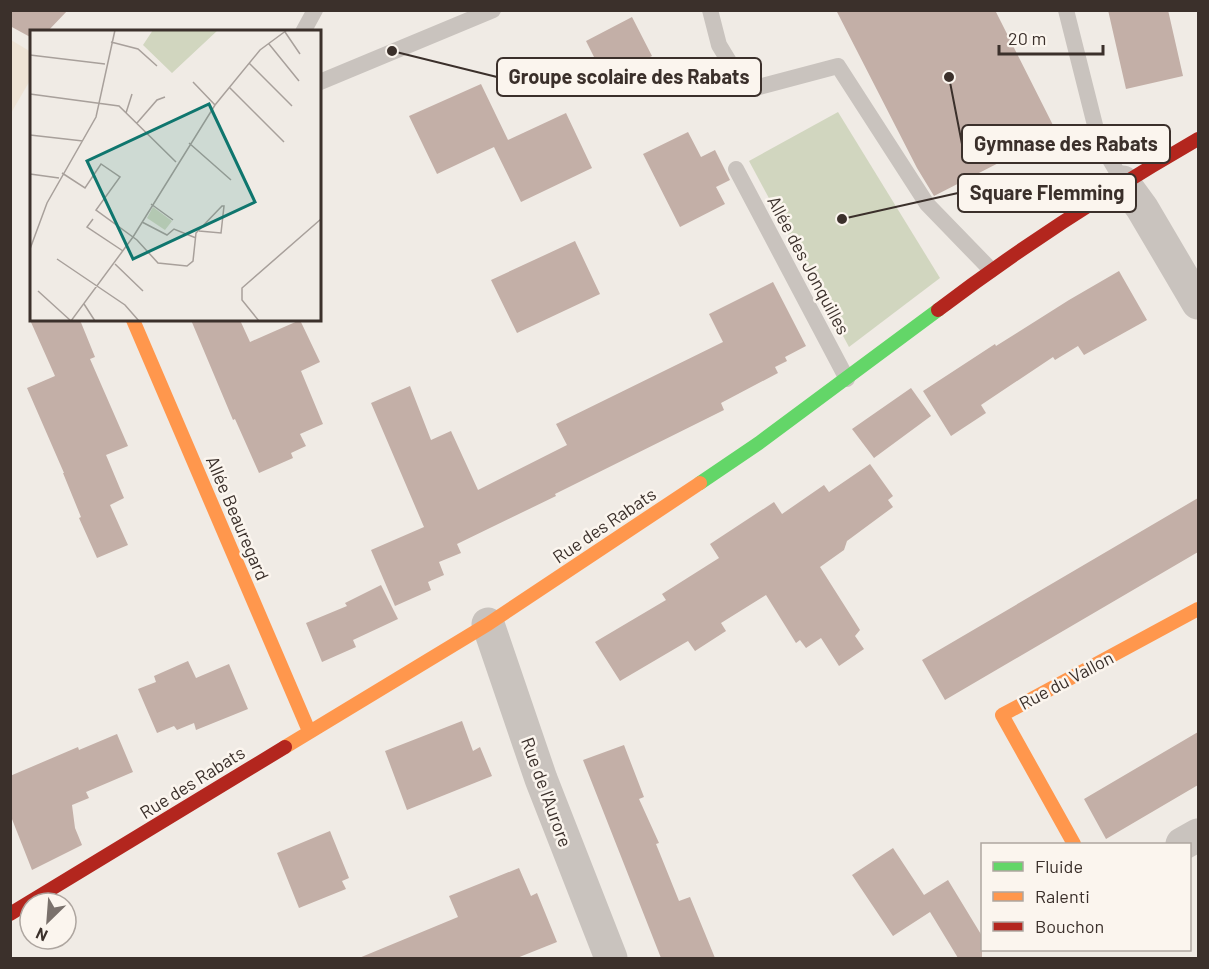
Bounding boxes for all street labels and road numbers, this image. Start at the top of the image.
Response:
street label: Allée des Jonquilles [763,192,855,338]
street label: Allée Beauregard [202,453,274,583]
street label: Rue des Rabats [548,482,660,568]
street label: Rue du Vallon [1015,646,1117,714]
street label: Rue de l'Aurore [517,734,577,850]
street label: Rue des Rabats [135,741,249,823]

